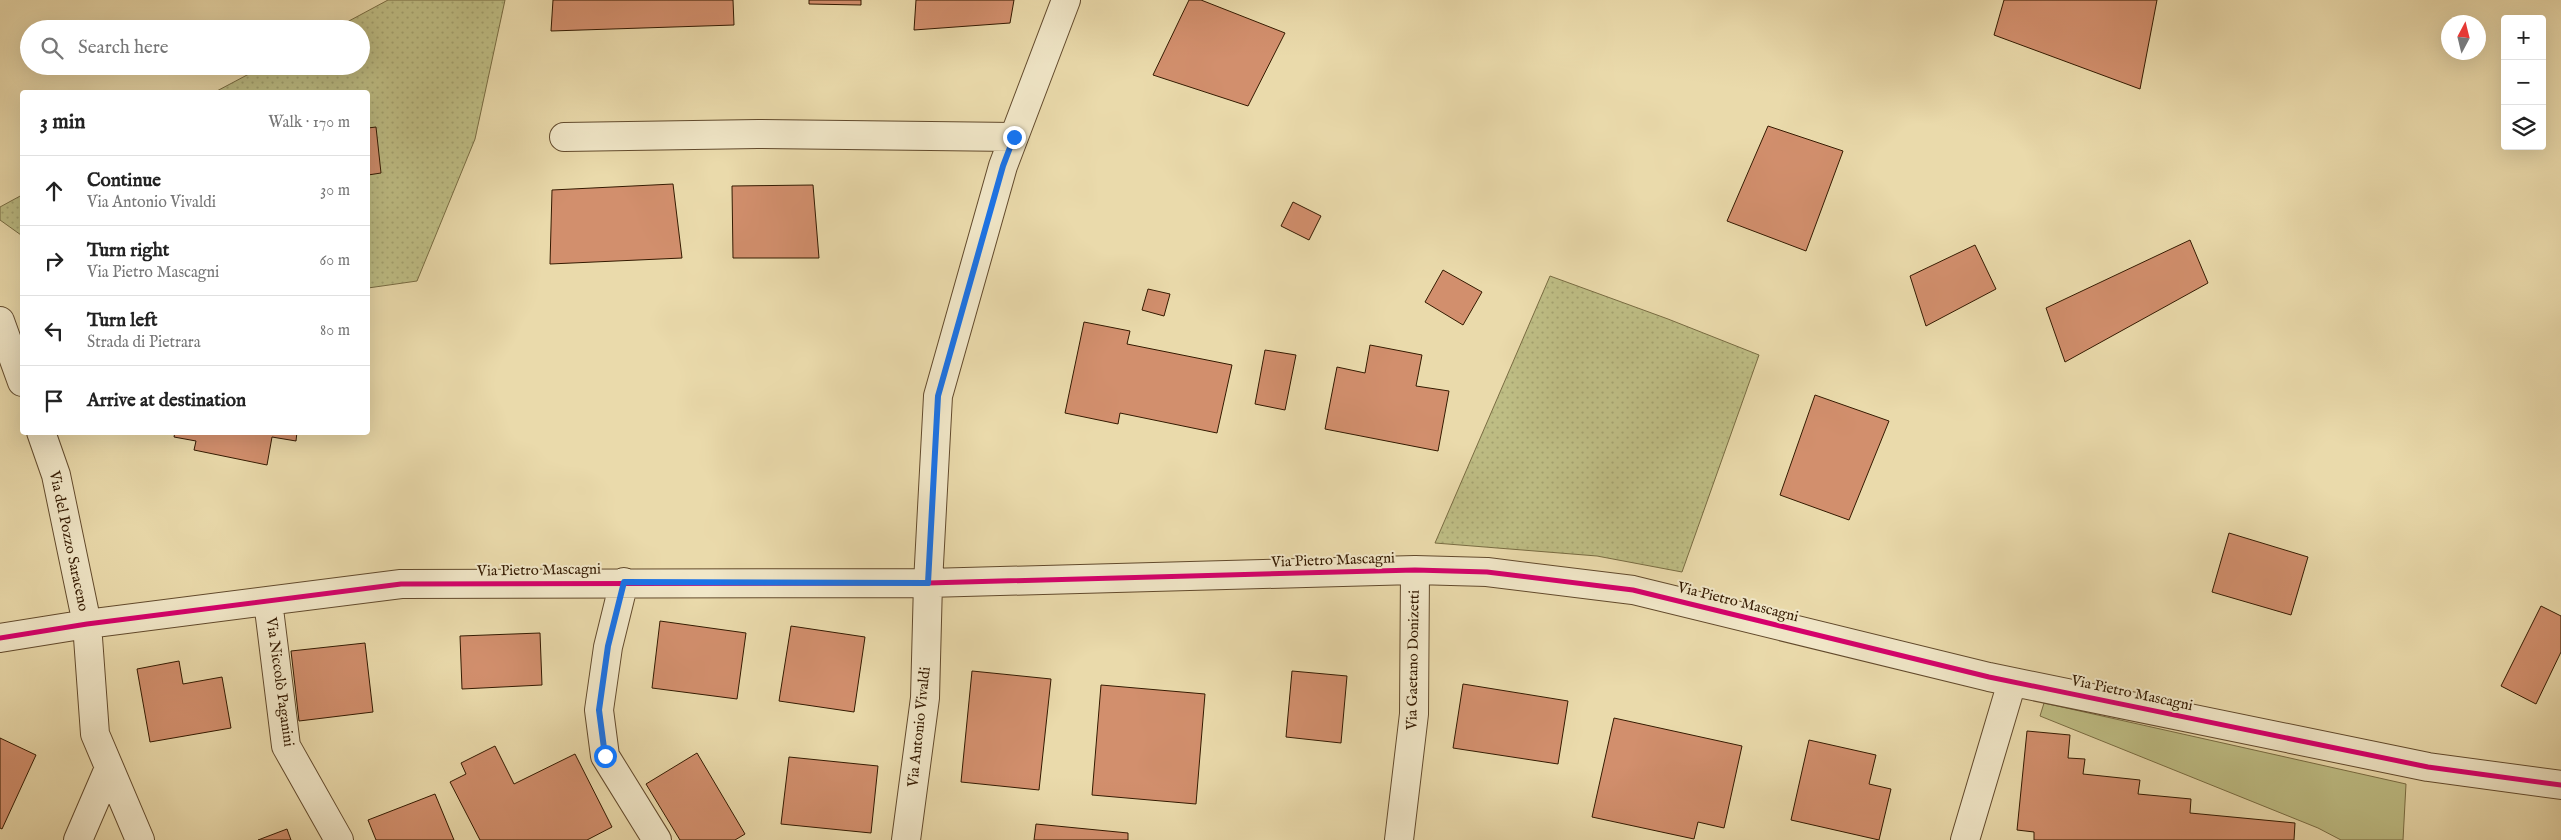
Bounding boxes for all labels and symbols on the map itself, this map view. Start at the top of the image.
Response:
north arrow [2441,15,2486,60]
route end [1003,126,1026,149]
street label: Via del Pozzo Saraceno [45,468,93,613]
street label: Via Pietro Mascagni [1270,548,1395,572]
street label: Via Pietro Mascagni [476,559,601,581]
street label: Via Pietro Mascagni [1675,578,1800,626]
street label: Via Gaetano Donizetti [1402,590,1424,731]
street label: Via Niccolò Paganini [261,615,298,748]
street label: Via Antonio Vivaldi [903,666,935,789]
street label: Via Pietro Mascagni [2068,671,2195,715]
route start [594,745,617,768]

